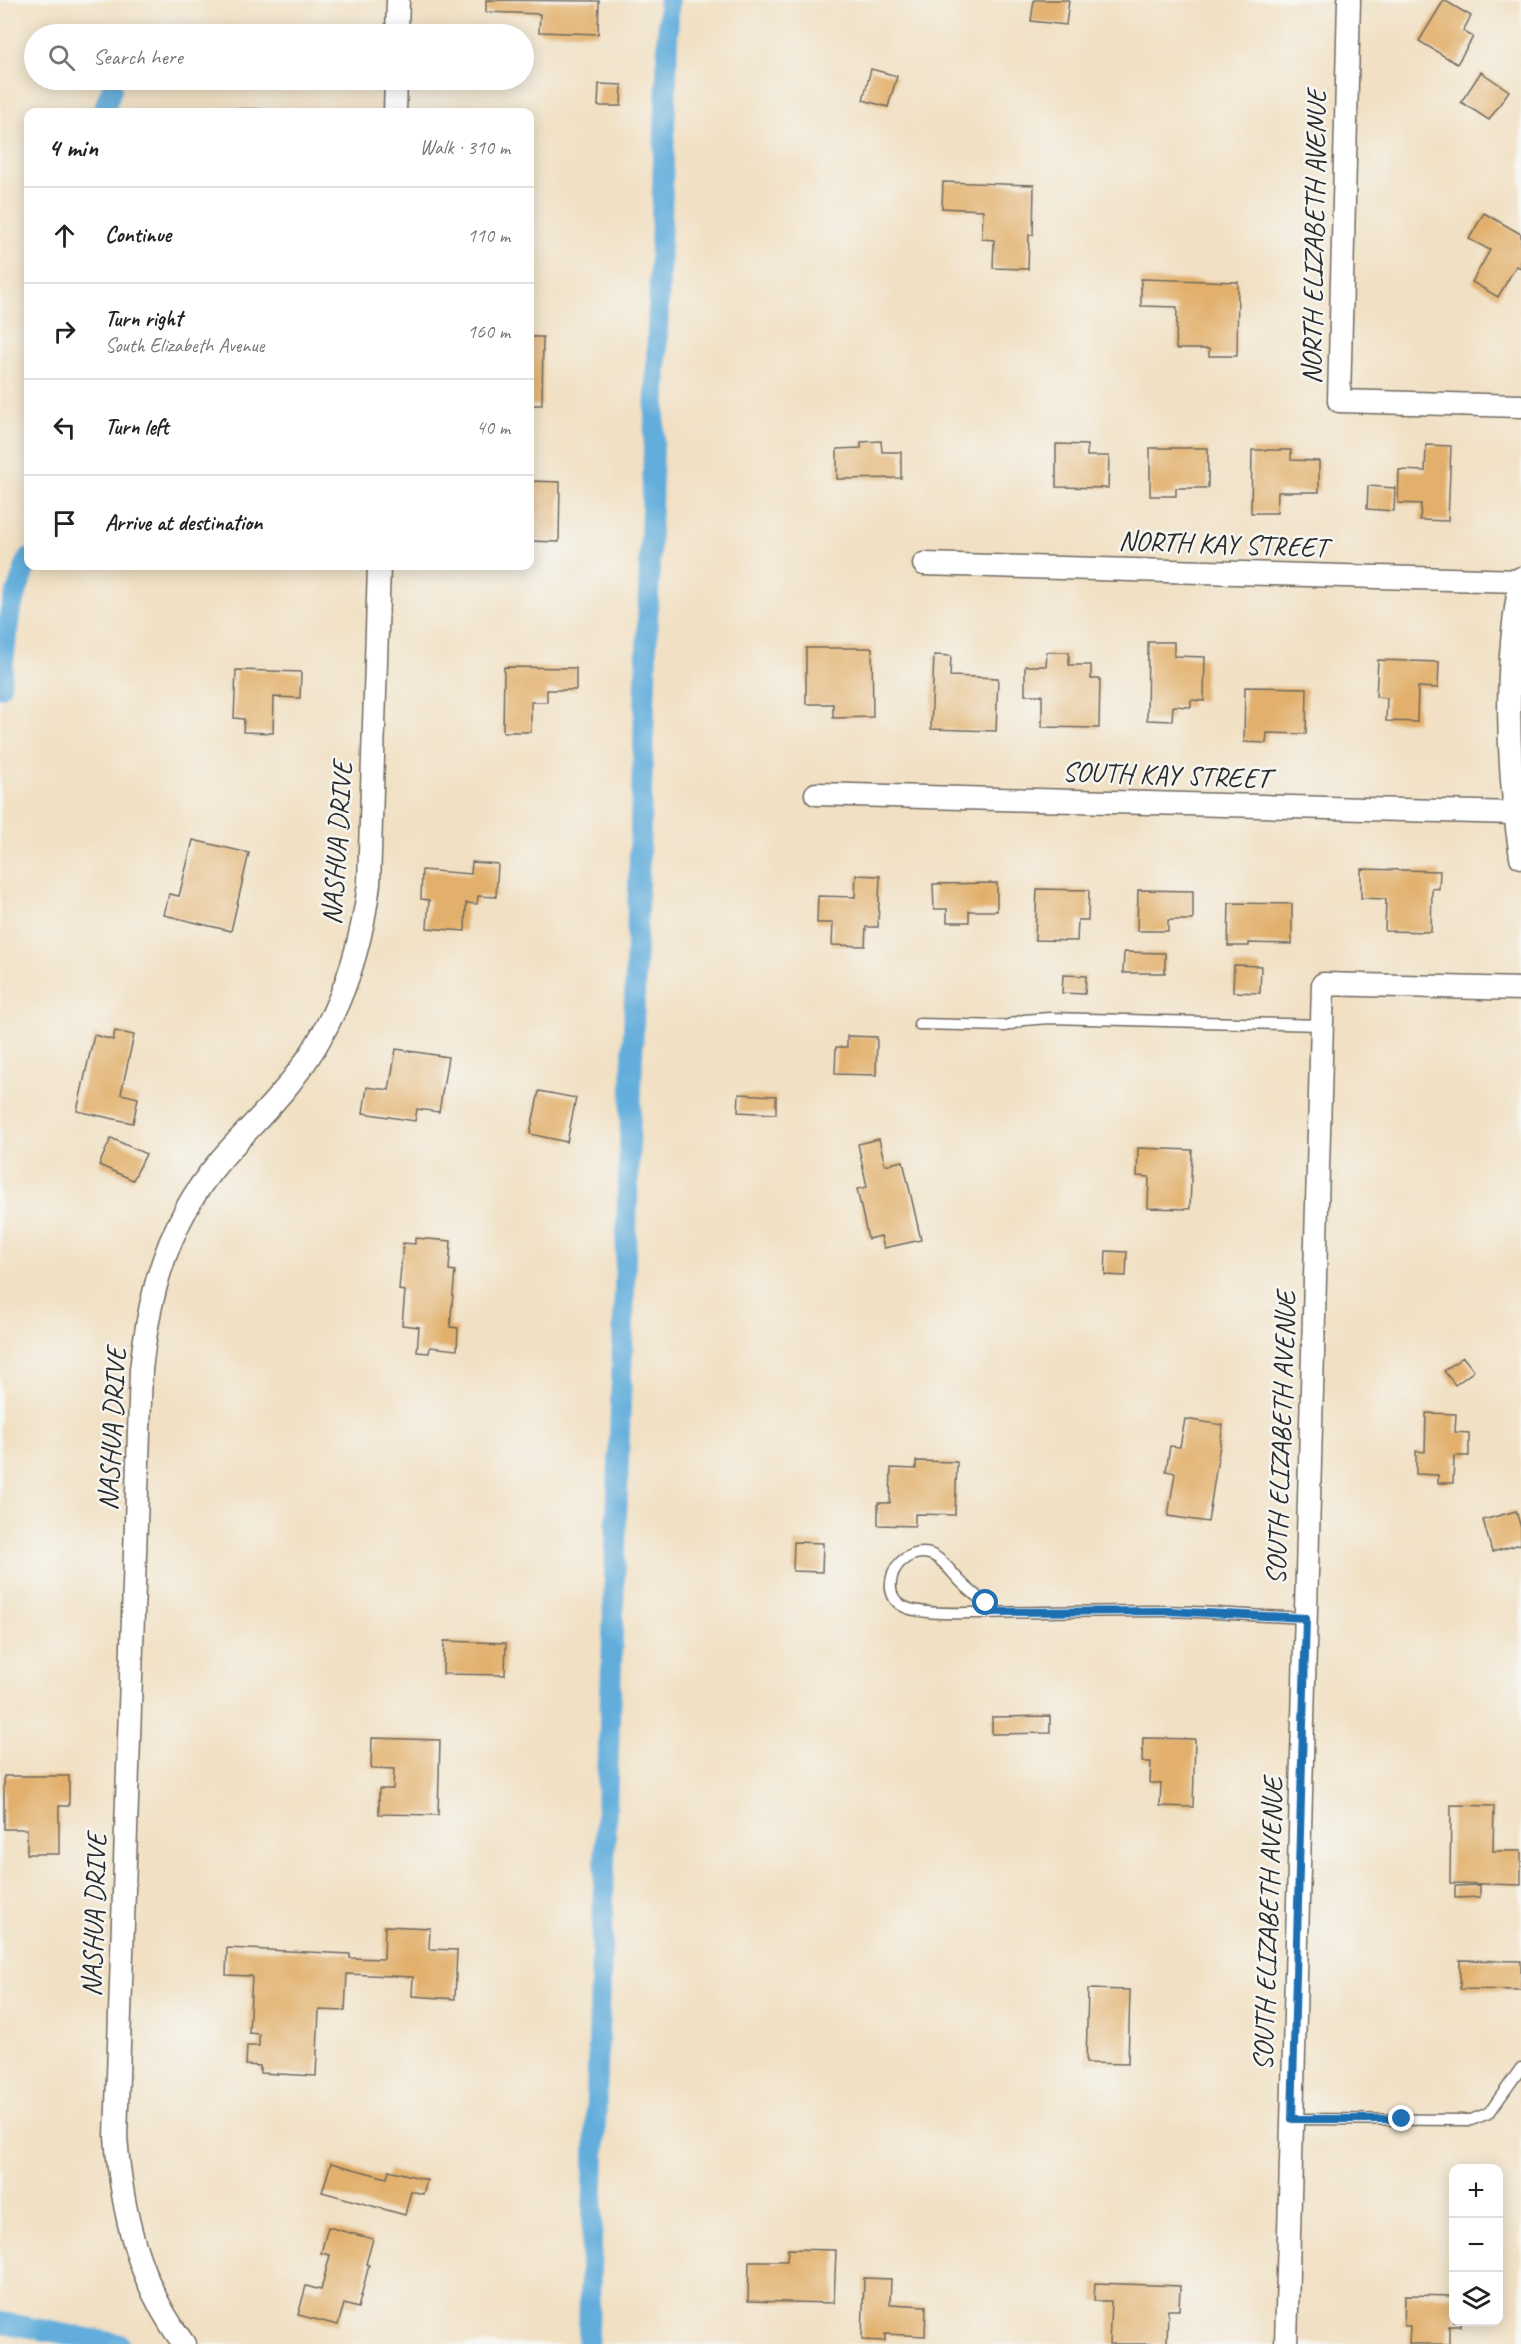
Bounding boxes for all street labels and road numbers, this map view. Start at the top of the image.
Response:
street label: NORTH ELIZABETH AVENUE [1293,86,1334,384]
street label: NORTH KAY STREET [1118,522,1334,565]
street label: SOUTH KAY STREET [1062,753,1277,796]
street label: NASHUA DRIVE [313,757,360,926]
street label: SOUTH ELIZABETH AVENUE [1258,1288,1303,1585]
street label: NASHUA DRIVE [90,1343,133,1511]
street label: SOUTH ELIZABETH AVENUE [1245,1774,1290,2071]
street label: NASHUA DRIVE [73,1829,114,1997]

